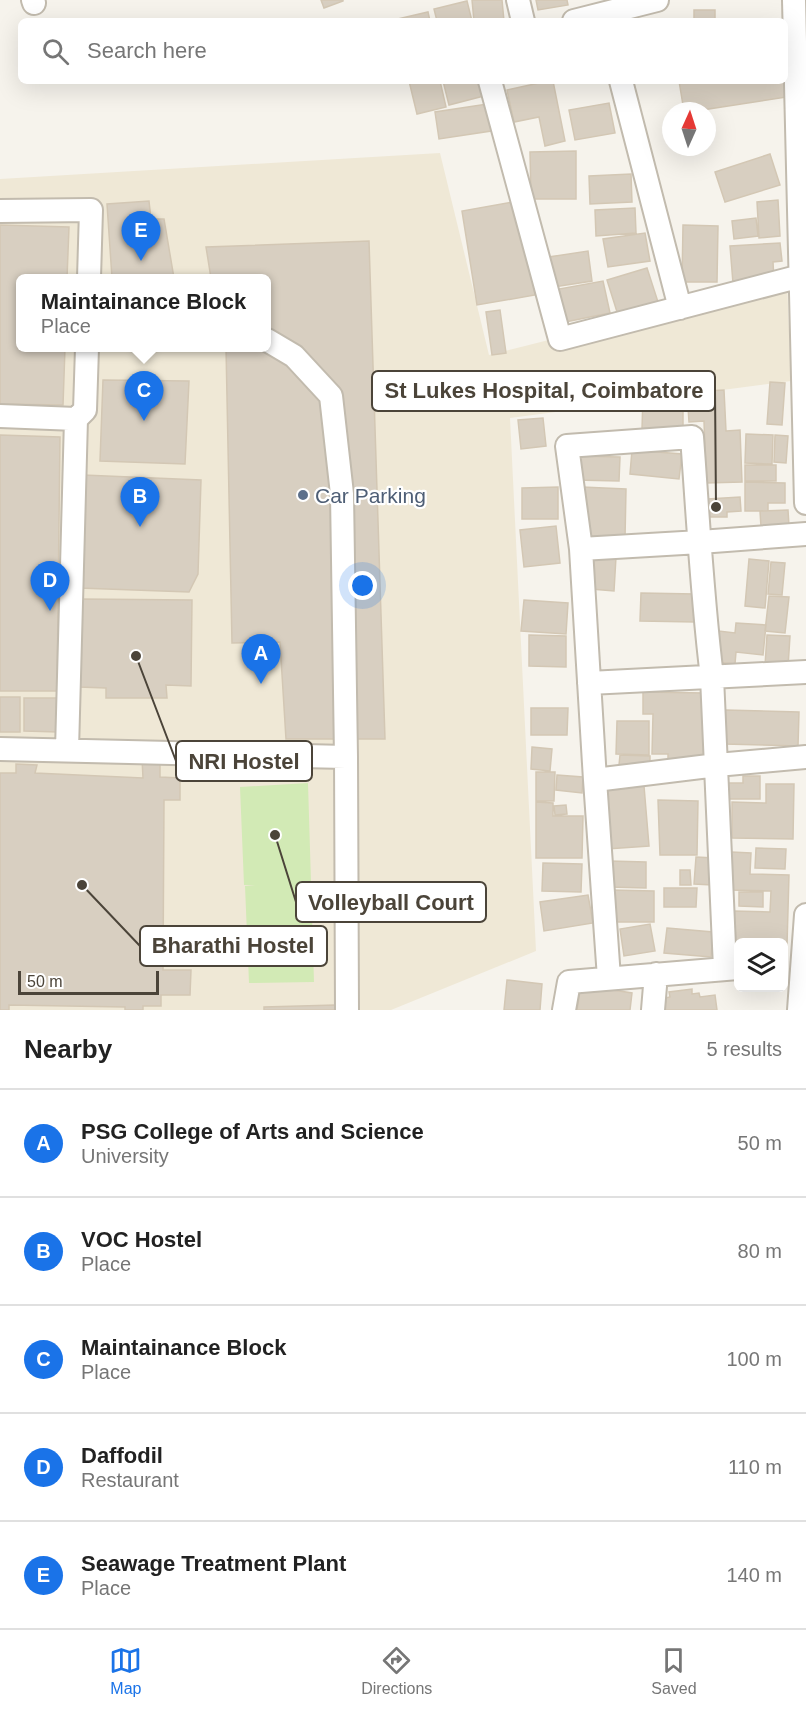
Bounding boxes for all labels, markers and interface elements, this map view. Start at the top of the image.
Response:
search box [18,18,788,84]
icon: search [39,35,72,68]
text: Search here [87,38,207,63]
north arrow [662,102,716,156]
pin: E [122,212,160,261]
popup [16,274,271,352]
text: Maintainance Block [41,289,246,314]
text: Place [41,315,91,337]
callout: St Lukes Hospital, Coimbatore [372,371,715,411]
pin: C [124,372,164,421]
text: St Lukes Hospital, Coimbatore [384,378,704,403]
pin: B [120,478,160,527]
place label: Car Parking [315,484,426,507]
marker: Car Parking [296,488,310,502]
pin: D [31,562,70,611]
your location [348,571,377,600]
pin: A [242,634,280,684]
callout: NRI Hostel [176,741,312,781]
text: NRI Hostel [188,749,300,774]
callout: Volleyball Court [296,882,486,922]
text: Volleyball Court [308,890,475,915]
callout: Bharathi Hostel [140,926,327,966]
text: Bharathi Hostel [152,933,314,958]
map controls [734,938,788,992]
button: layers [734,938,788,992]
scale bar [18,968,159,995]
text: 50 m [27,973,63,990]
text: Nearby [24,1034,112,1064]
text: 5 results [706,1038,782,1060]
text: PSG College of Arts and Science [81,1119,424,1144]
text: A [36,1132,51,1154]
text: 50 m [738,1132,782,1154]
text: University [81,1145,169,1167]
text: VOC Hostel [81,1227,202,1252]
text: B [36,1240,51,1262]
text: 80 m [738,1240,782,1262]
text: Place [81,1253,131,1275]
text: Maintainance Block [81,1335,286,1360]
text: C [36,1348,51,1370]
text: 100 m [726,1348,782,1370]
text: Place [81,1361,131,1383]
text: Daffodil [81,1443,163,1468]
text: D [36,1456,51,1478]
text: 110 m [728,1456,782,1478]
text: Restaurant [81,1469,179,1491]
text: Seawage Treatment Plant [81,1551,346,1576]
text: E [37,1564,50,1586]
text: 140 m [726,1564,782,1586]
text: Place [81,1577,131,1599]
tab: Map [109,1644,142,1698]
tab: Directions [361,1644,432,1698]
tab: Saved [651,1644,697,1698]

